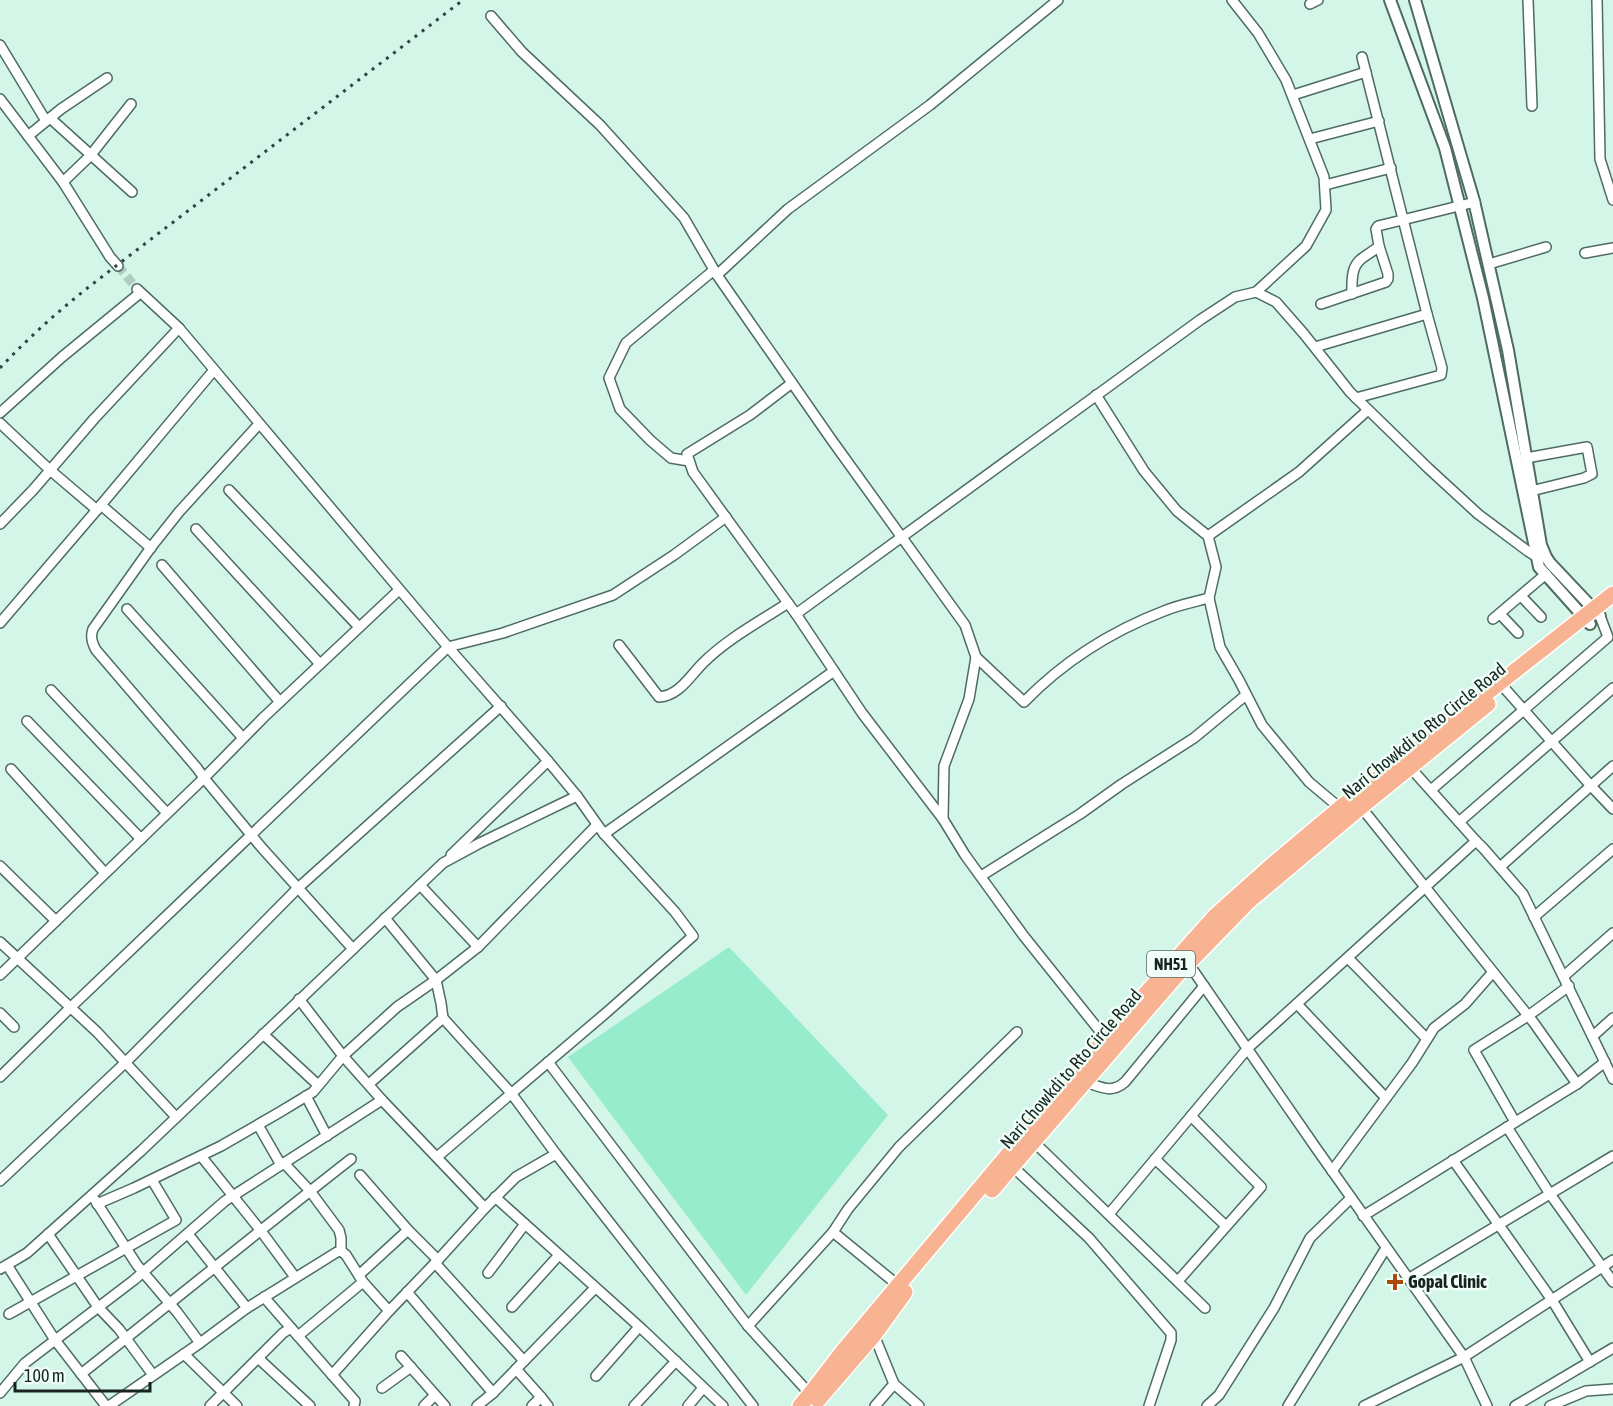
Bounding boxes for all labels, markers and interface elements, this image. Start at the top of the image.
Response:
street label: Nari Chowkdi to Rto Circle Road [1338,658,1510,803]
road number: NH51 [1147,951,1195,977]
street label: Nari Chowkdi to Rto Circle Road [996,985,1146,1153]
place label: Gopal Clinic [1408,1271,1487,1292]
marker: Gopal Clinic [1386,1273,1404,1291]
scale bar [15,1355,150,1393]
text: 100 m [24,1365,65,1386]

